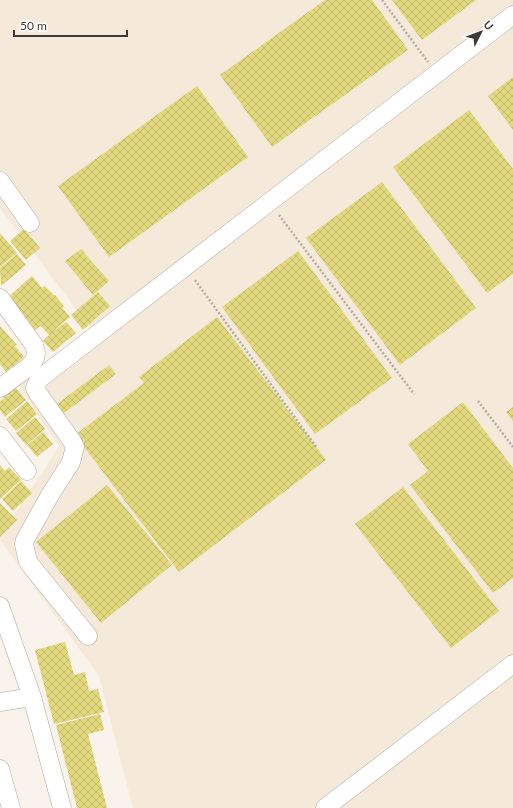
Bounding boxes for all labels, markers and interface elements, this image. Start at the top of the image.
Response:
scale bar [14,12,127,38]
north arrow [461,12,501,52]
text: 50 m [20,18,47,33]
text: U [481,18,496,32]

